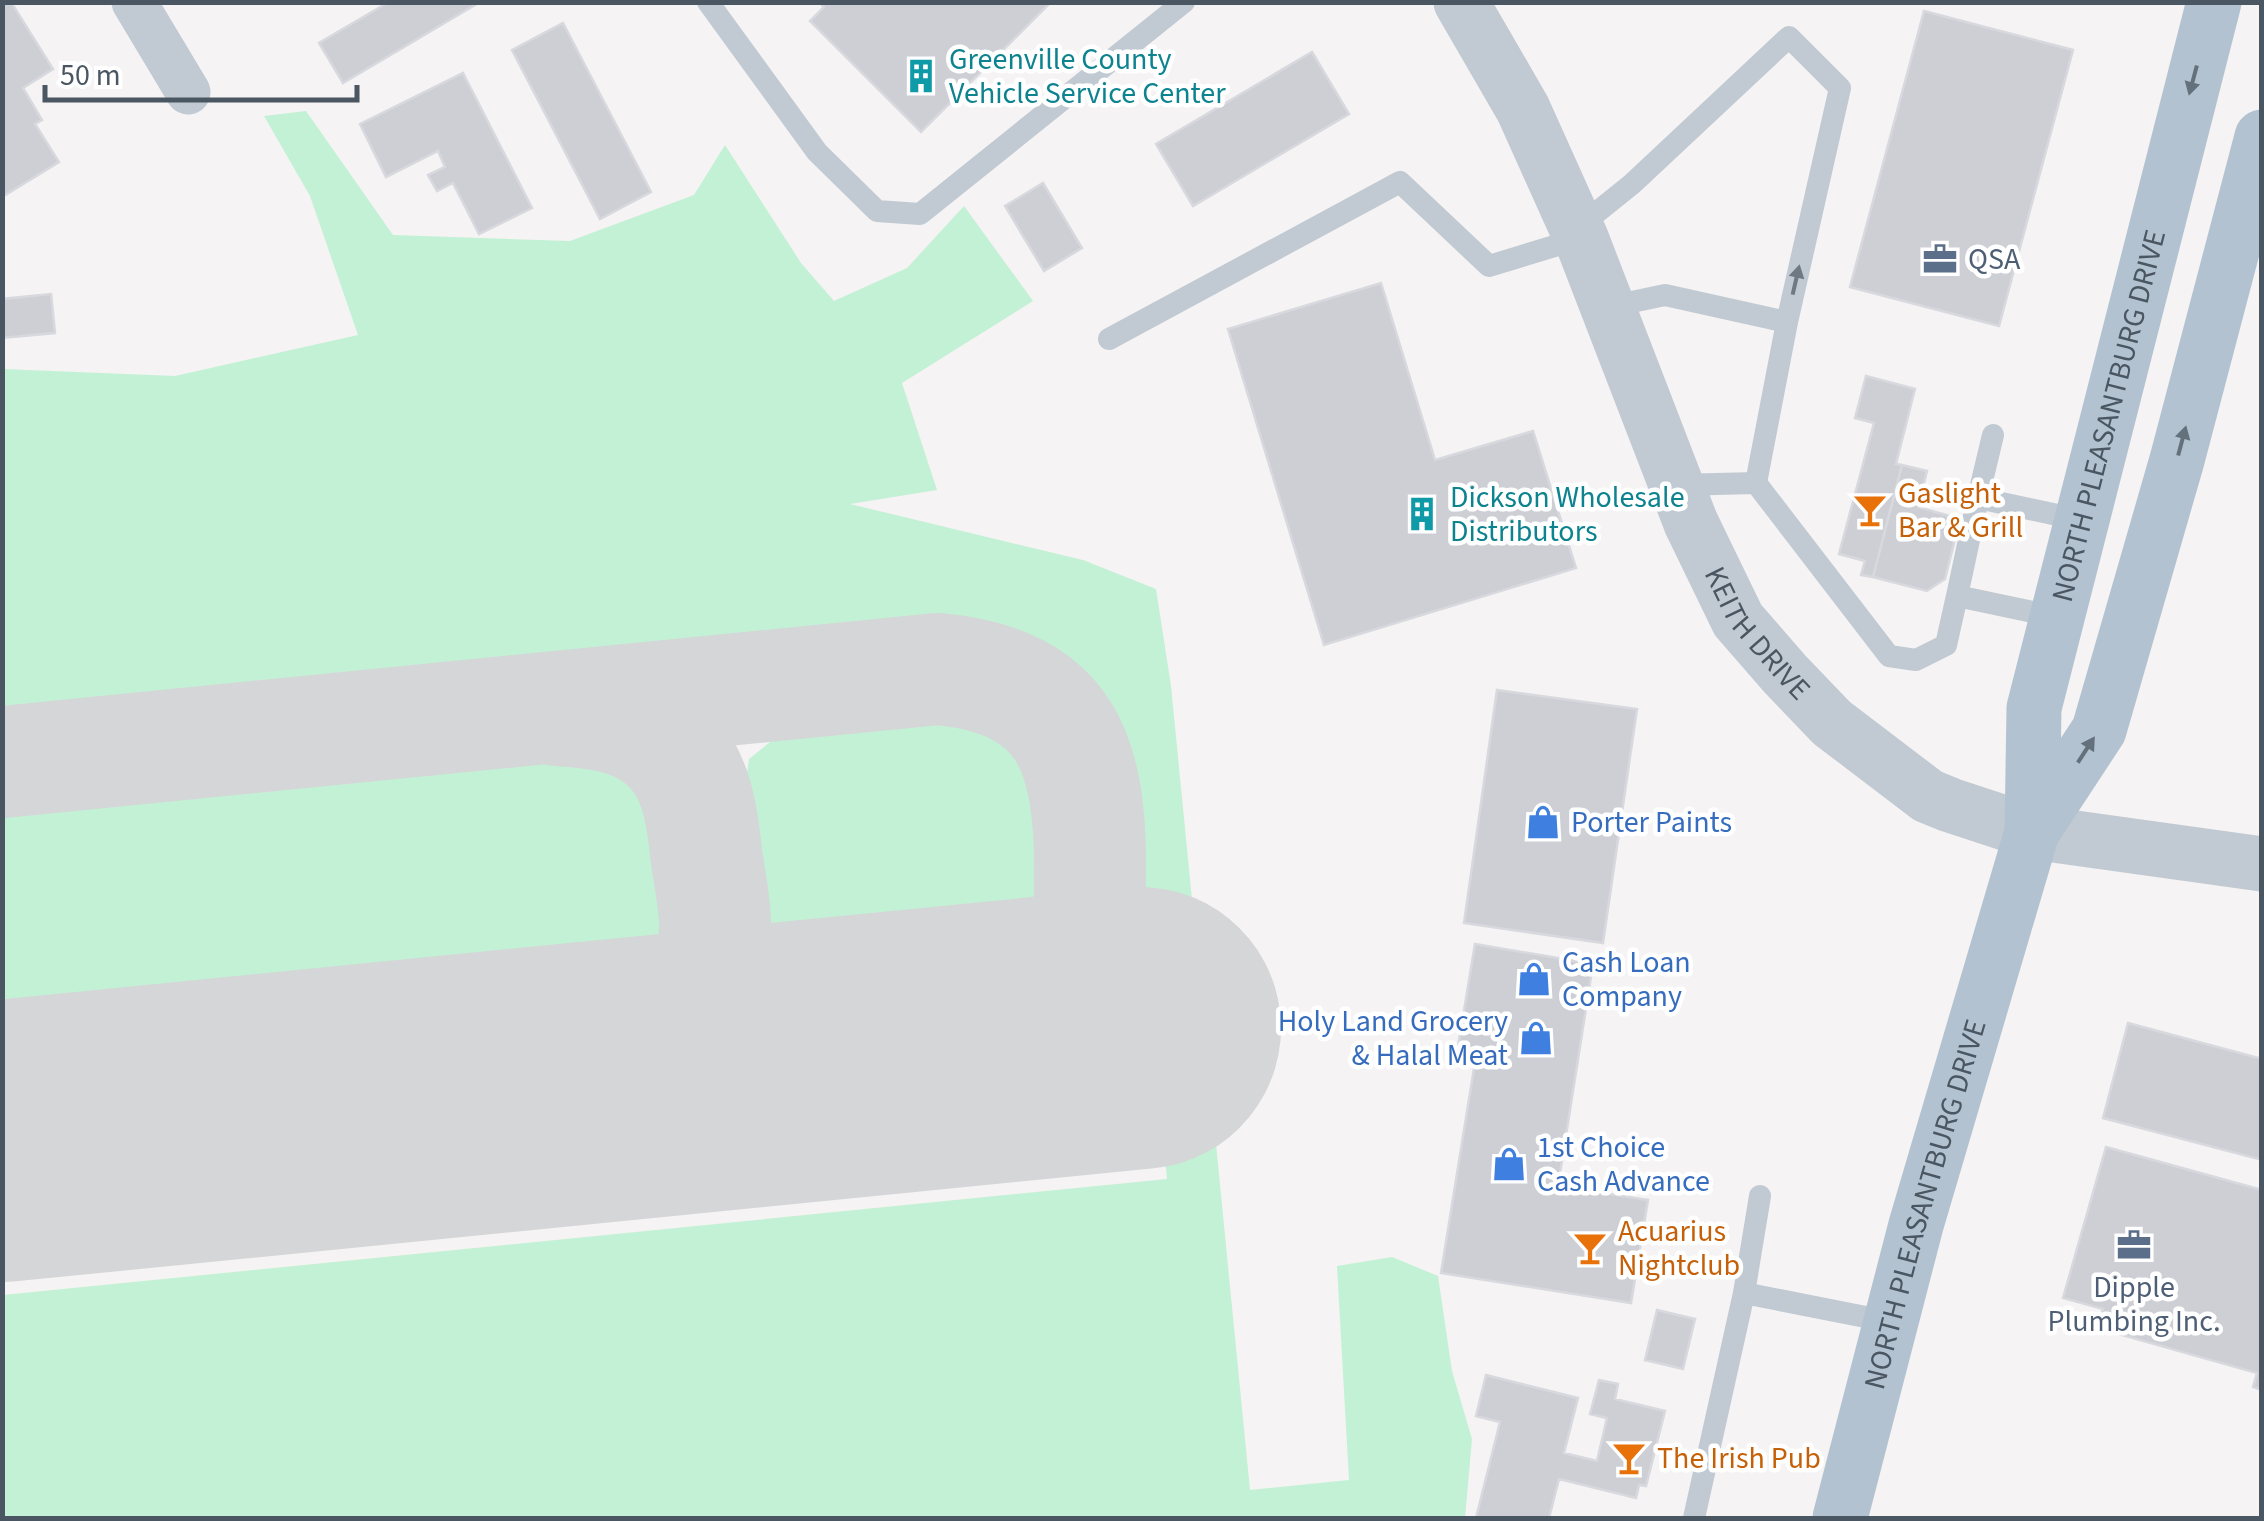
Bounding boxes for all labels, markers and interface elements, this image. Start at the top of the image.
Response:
place label: Greenville County Vehicle Service Center [949,38,1226,115]
scale bar [45,40,358,102]
text: 50 m [60,54,121,97]
building icon: Greenville County Vehicle Service Center [902,57,940,95]
one-way arrow [2185,65,2201,96]
street label: NORTH PLEASANTBURG DRIVE [2041,225,2177,607]
place label: QSA [1968,238,2021,281]
office icon: QSA [1921,240,1959,278]
one-way arrow [1789,264,1804,295]
one-way arrow [2174,425,2190,456]
place label: Gaslight Bar & Grill [1898,472,2023,549]
place label: Dickson Wholesale Distributors [1450,476,1685,553]
bar icon: Gaslight Bar & Grill [1851,491,1889,529]
building icon: Dickson Wholesale Distributors [1403,495,1441,533]
street label: KEITH DRIVE [1693,559,1820,710]
one-way arrow [2076,737,2094,764]
place label: Porter Paints [1571,801,1732,844]
shop icon: Porter Paints [1524,803,1562,841]
place label: Cash Loan Company [1562,941,1691,1018]
shop icon: Cash Loan Company [1515,960,1553,998]
place label: Holy Land Grocery & Halal Meat [1278,1000,1508,1077]
street label: NORTH PLEASANTBURG DRIVE [1853,1014,1998,1394]
shop icon: Holy Land Grocery & Halal Meat [1517,1019,1555,1057]
place label: 1st Choice Cash Advance [1537,1126,1710,1203]
shop icon: 1st Choice Cash Advance [1490,1145,1528,1183]
place label: Acuarius Nightclub [1618,1210,1740,1287]
office icon: Dipple Plumbing Inc. [2115,1226,2153,1264]
bar icon: Acuarius Nightclub [1571,1229,1609,1267]
place label: Dipple Plumbing Inc. [2048,1266,2220,1343]
place label: The Irish Pub [1657,1437,1821,1480]
bar icon: The Irish Pub [1610,1439,1648,1477]

